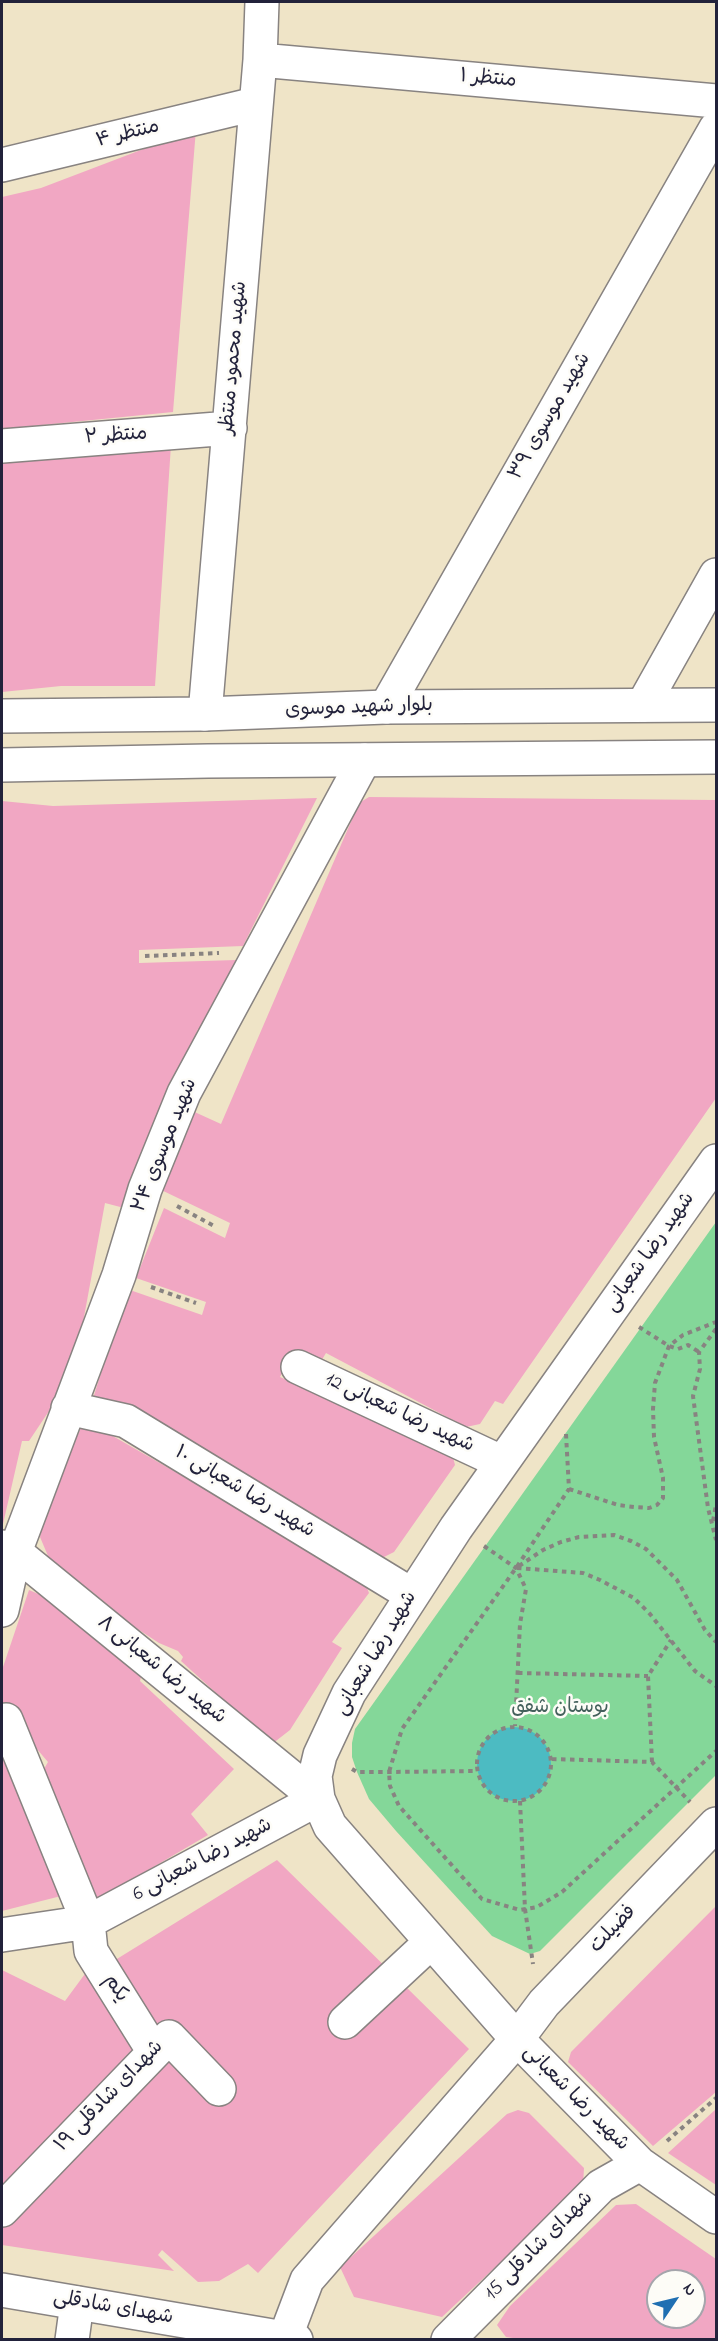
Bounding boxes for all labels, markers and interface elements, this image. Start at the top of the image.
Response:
street label: منتظر ۱ [459,66,517,94]
street label: منتظر ۴ [94,116,162,154]
street label: شهید محمود منتظر [216,280,254,436]
street label: شهید موسوی ۳۹ [505,349,597,485]
street label: منتظر ۲ [84,423,148,451]
street label: بلوار شهید موسوی [285,694,433,724]
street label: شهید موسوی ۲۴ [128,1075,204,1217]
street label: شهید رضا شعبانی [601,1189,701,1317]
street label: شهید رضا شعبانی 12 [321,1369,477,1459]
street label: شهید رضا شعبانی ۱۰ [170,1442,318,1544]
street label: شهید رضا شعبانی [331,1588,423,1720]
street label: شهید رضا شعبانی ۸ [91,1611,231,1731]
park label: بوستان شفق [511,1697,609,1721]
street label: شهید رضا شعبانی 6 [129,1814,277,1908]
street label: فضیلت [585,1901,643,1959]
street label: یکم [97,1971,133,2007]
street label: شهدای شادقلی ۱۹ [51,2036,169,2158]
street label: شهید رضا شعبانی [517,2041,633,2157]
street label: شهدای شادقلی 15 [481,2188,599,2306]
north arrow [646,2269,706,2329]
text: N [676,2279,702,2301]
street label: شهدای شادقلی [51,2287,175,2331]

